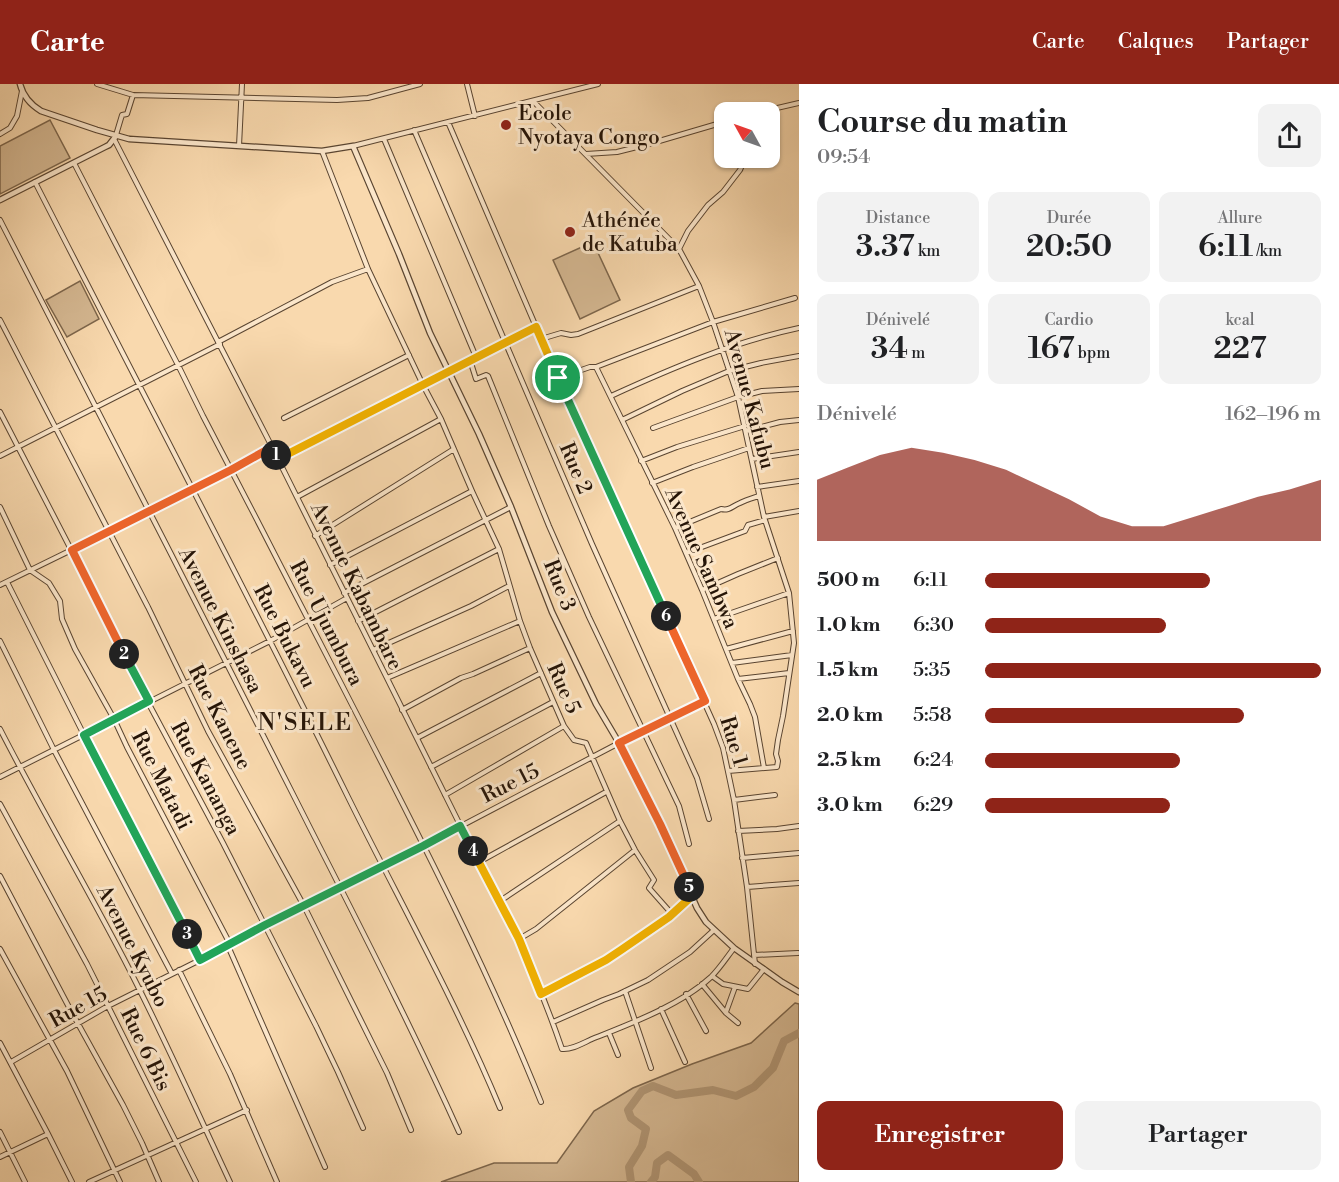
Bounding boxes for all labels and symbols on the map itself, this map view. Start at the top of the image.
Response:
place label: Ecole Nyotaya Congo [518,101,660,151]
north arrow [714,102,780,168]
marker: Ecole Nyotaya Congo [499,118,513,132]
place label: Athénée de Katuba [581,208,678,258]
marker: Athénée de Katuba [563,225,577,239]
street label: Avenue Kafubu [718,325,780,472]
pin [532,352,583,403]
street label: Rue 2 [553,439,597,498]
pin: 1 [261,440,291,470]
street label: Avenue Sambwa [658,483,744,633]
street label: Avenue Kabambare [304,497,408,675]
street label: Avenue Kinshasa [172,542,268,698]
street label: Rue Ujumbura [283,556,369,691]
street label: Rue 3 [537,556,581,615]
street label: Rue Bukavu [247,580,321,693]
pin: 6 [651,601,681,631]
pin: 2 [109,639,139,669]
street label: Rue 5 [540,659,586,718]
street label: Rue Kanene [182,661,257,774]
district label: N'SELE [257,708,353,738]
street label: Rue 1 [713,713,753,769]
street label: Rue Kananga [164,717,246,840]
street label: Rue Matadi [125,727,197,834]
street label: Rue 15 [477,758,544,810]
pin: 4 [458,836,488,866]
pin: 5 [674,872,704,902]
street label: Avenue Kyubo [90,880,174,1012]
pin: 3 [172,919,202,949]
street label: Rue 15 [45,981,112,1034]
street label: Rue 6 Bis [114,1004,176,1095]

